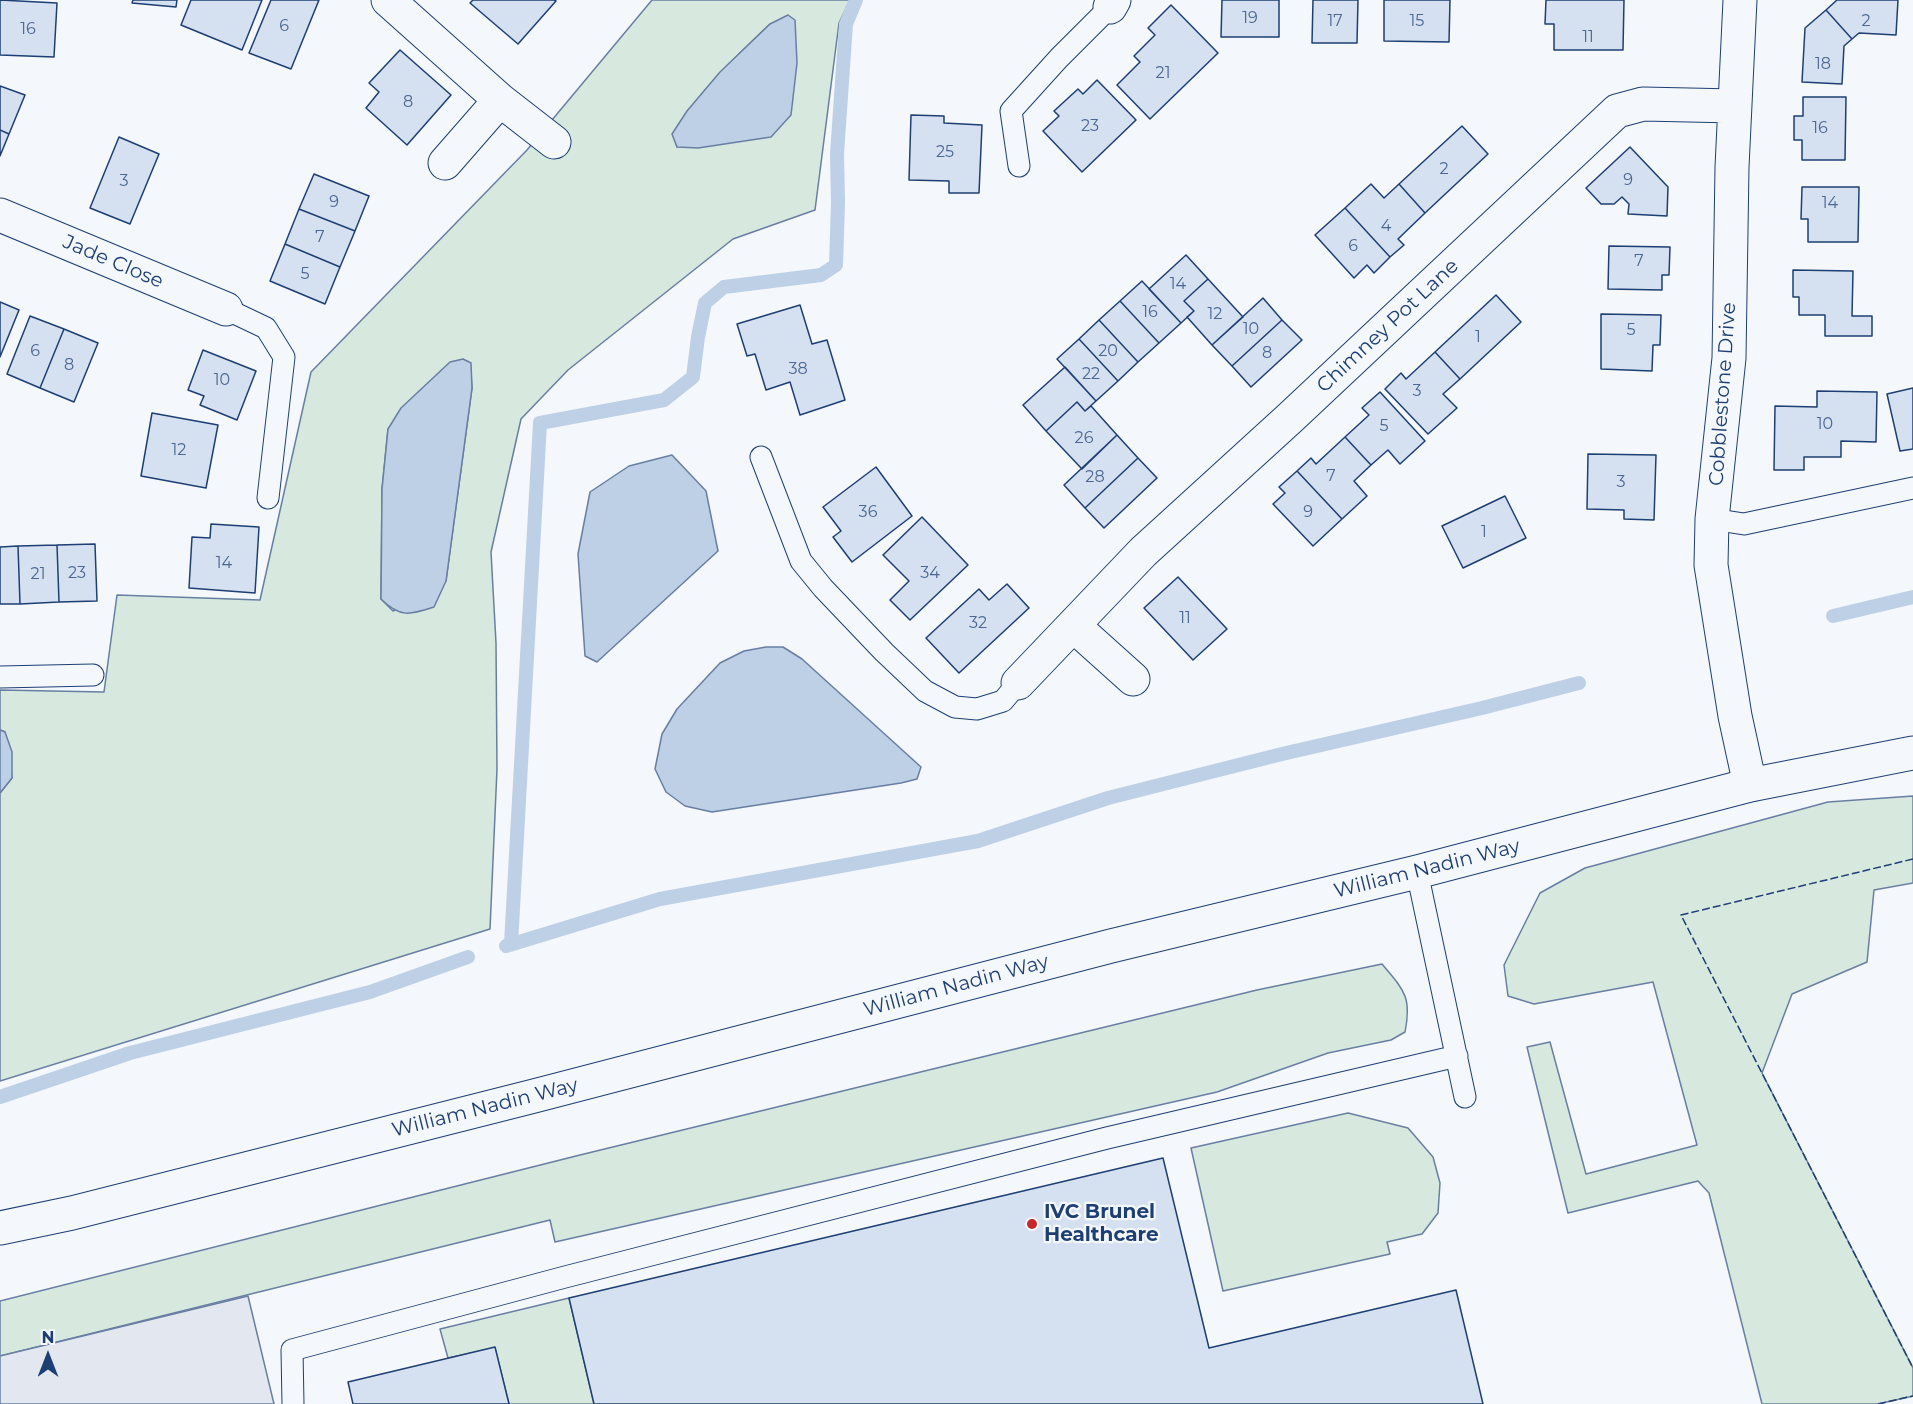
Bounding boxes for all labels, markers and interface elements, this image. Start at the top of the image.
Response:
house number: 19 [1242,8,1258,28]
house number: 17 [1327,11,1343,31]
house number: 15 [1410,11,1424,31]
house number: 2 [1861,11,1871,31]
house number: 6 [279,16,289,36]
house number: 16 [20,19,36,39]
house number: 11 [1582,27,1594,47]
house number: 18 [1815,54,1831,74]
house number: 21 [1156,63,1170,83]
house number: 8 [403,92,413,112]
house number: 23 [1081,116,1099,136]
house number: 16 [1812,118,1828,138]
house number: 25 [936,142,954,162]
house number: 2 [1439,159,1449,179]
house number: 9 [1623,170,1633,190]
house number: 3 [119,171,129,191]
house number: 9 [329,192,339,212]
house number: 14 [1822,193,1838,213]
house number: 4 [1381,216,1391,236]
house number: 7 [315,227,325,247]
street label: Jade Close [59,230,167,294]
house number: 6 [1348,236,1358,256]
house number: 7 [1634,251,1644,271]
street label: Chimney Pot Lane [1312,254,1464,398]
house number: 5 [300,264,310,284]
house number: 14 [1170,274,1186,294]
street label: Cobblestone Drive [1705,301,1741,487]
house number: 16 [1142,302,1158,322]
house number: 12 [1208,304,1222,324]
house number: 10 [1243,319,1259,339]
house number: 5 [1626,320,1636,340]
house number: 1 [1475,327,1481,347]
house number: 6 [30,341,40,361]
house number: 20 [1098,341,1118,361]
house number: 8 [1262,343,1272,363]
house number: 8 [64,355,74,375]
house number: 38 [788,359,808,379]
house number: 22 [1082,364,1100,384]
house number: 10 [214,370,230,390]
house number: 3 [1412,381,1422,401]
house number: 10 [1817,414,1833,434]
house number: 5 [1379,416,1389,436]
house number: 26 [1075,428,1093,448]
house number: 12 [172,440,186,460]
house number: 7 [1326,466,1336,486]
house number: 28 [1085,467,1105,487]
house number: 3 [1616,472,1626,492]
house number: 36 [859,502,877,522]
house number: 9 [1303,502,1313,522]
house number: 1 [1481,522,1487,542]
house number: 14 [216,553,232,573]
house number: 23 [68,563,86,583]
house number: 34 [920,563,940,583]
house number: 21 [31,564,45,584]
house number: 11 [1179,608,1191,628]
house number: 32 [969,613,987,633]
street label: William Nadin Way [1332,834,1522,904]
street label: William Nadin Way [861,950,1051,1022]
street label: William Nadin Way [390,1073,580,1143]
place label: IVC Brunel Healthcare [1044,1200,1159,1247]
marker: IVC Brunel Healthcare [1025,1217,1039,1231]
north arrow [18,1326,78,1386]
text: N [42,1328,54,1347]

